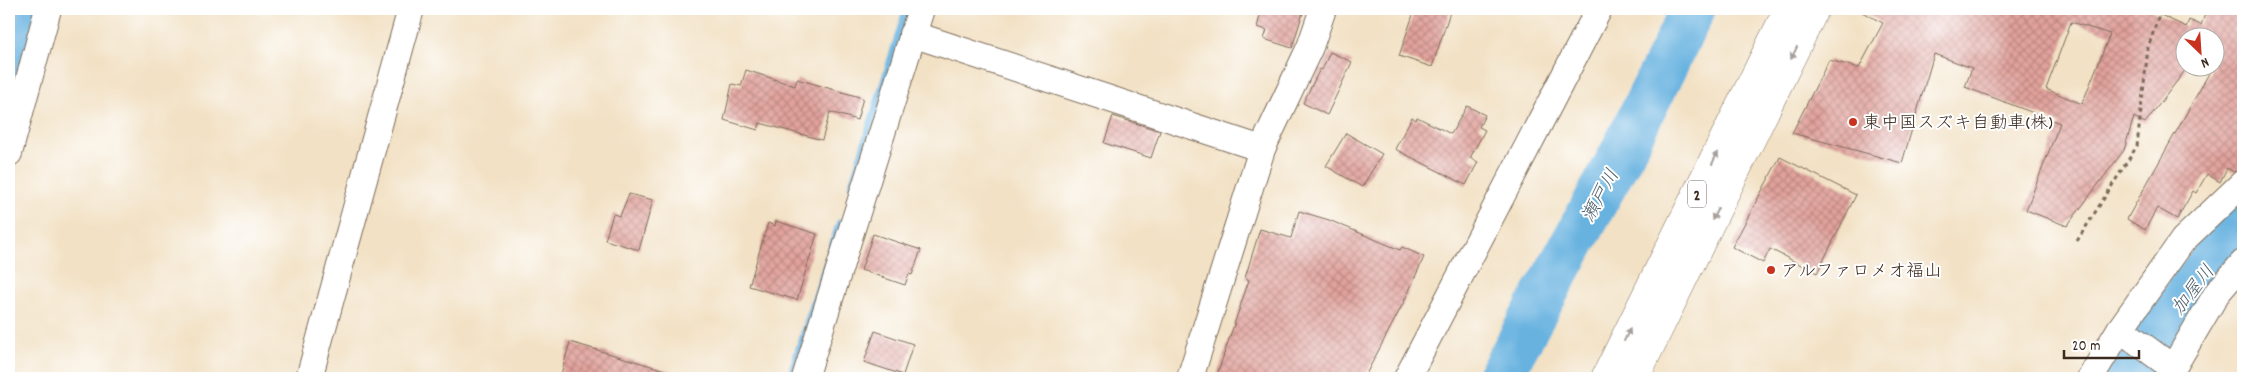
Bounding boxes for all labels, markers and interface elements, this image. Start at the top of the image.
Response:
north arrow [2174,28,2224,78]
one-way arrow [1790,45,1798,60]
text: N [2197,51,2212,73]
place label: 東中国スズキ自動車(株) [1863,112,2053,137]
marker: 東中国スズキ自動車(株) [1847,116,1859,128]
one-way arrow [1710,150,1719,165]
water label: 瀬戸川 [1576,165,1628,228]
road number: 2 [1688,180,1706,208]
one-way arrow [1711,207,1719,222]
place label: アルファロメオ福山 [1781,260,1942,285]
water label: 加屋川 [2167,260,2223,322]
marker: アルファロメオ福山 [1765,264,1777,276]
one-way arrow [1623,327,1631,342]
scale bar [2064,327,2140,359]
text: 20 m [2072,336,2100,358]

